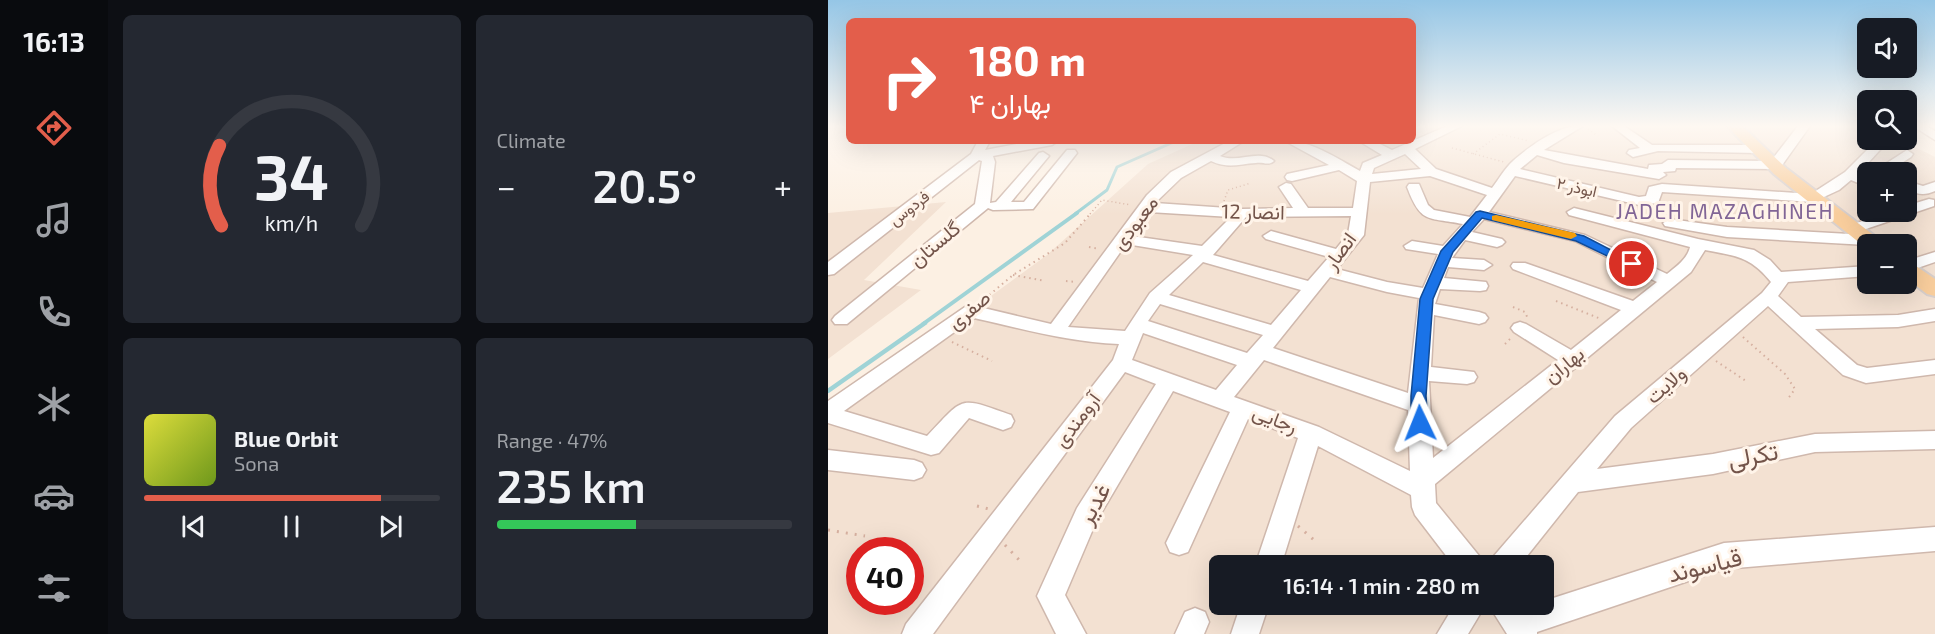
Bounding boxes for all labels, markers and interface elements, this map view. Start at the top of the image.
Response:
map controls [1857,18,1917,294]
button: sound [1857,18,1917,78]
text: 16:13 [23,25,85,57]
text: 180 m [969,34,1086,84]
icon: right [870,42,948,120]
text: بهاران ۴ [969,86,1051,118]
button: search [1857,90,1917,150]
icon: directions [33,107,75,149]
text: Climate [497,128,566,152]
text: 34 [254,138,329,213]
text: 20.5° [592,158,697,212]
button: + [1857,162,1917,222]
text: − [497,166,516,206]
text: + [774,166,792,206]
street label: ابوذر ۲ [1555,173,1599,202]
street label: فردوس [885,186,934,231]
street label: معبودی [1106,191,1164,255]
street label: انصار 12 [1221,198,1285,226]
district label: JADEH MAZAGHINEH [1616,198,1834,223]
icon: music [33,199,75,241]
text: km/h [265,210,318,235]
street label: گلستان [904,215,965,271]
street label: انصار [1317,227,1362,275]
button: − [1857,234,1917,294]
pin [1606,238,1657,289]
icon: arrive [1615,247,1648,280]
street label: صفری [942,284,996,336]
icon: phone [33,291,75,333]
street label: بهاران [1538,341,1590,389]
street label: ولایت [1640,360,1692,410]
icon: climate [33,383,75,425]
street label: آرومندی [1048,386,1107,453]
position arrow [1388,391,1452,455]
street label: رجایی [1249,399,1301,439]
text: Blue Orbit [234,425,338,451]
text: Range · 47% [497,428,607,452]
street label: تکرلی [1725,435,1781,476]
text: Sona [234,451,279,475]
text: 235 km [497,458,646,512]
icon: car [33,475,75,517]
street label: غدیر [1069,478,1118,531]
icon: previous [177,510,210,543]
icon: pause [275,510,308,543]
icon: next [374,510,407,543]
speed limit sign: 40 [846,537,924,615]
street label: قیاسوند [1665,541,1745,590]
icon: filters [33,567,75,609]
text: 16:14 · 1 min · 280 m [1283,572,1480,598]

